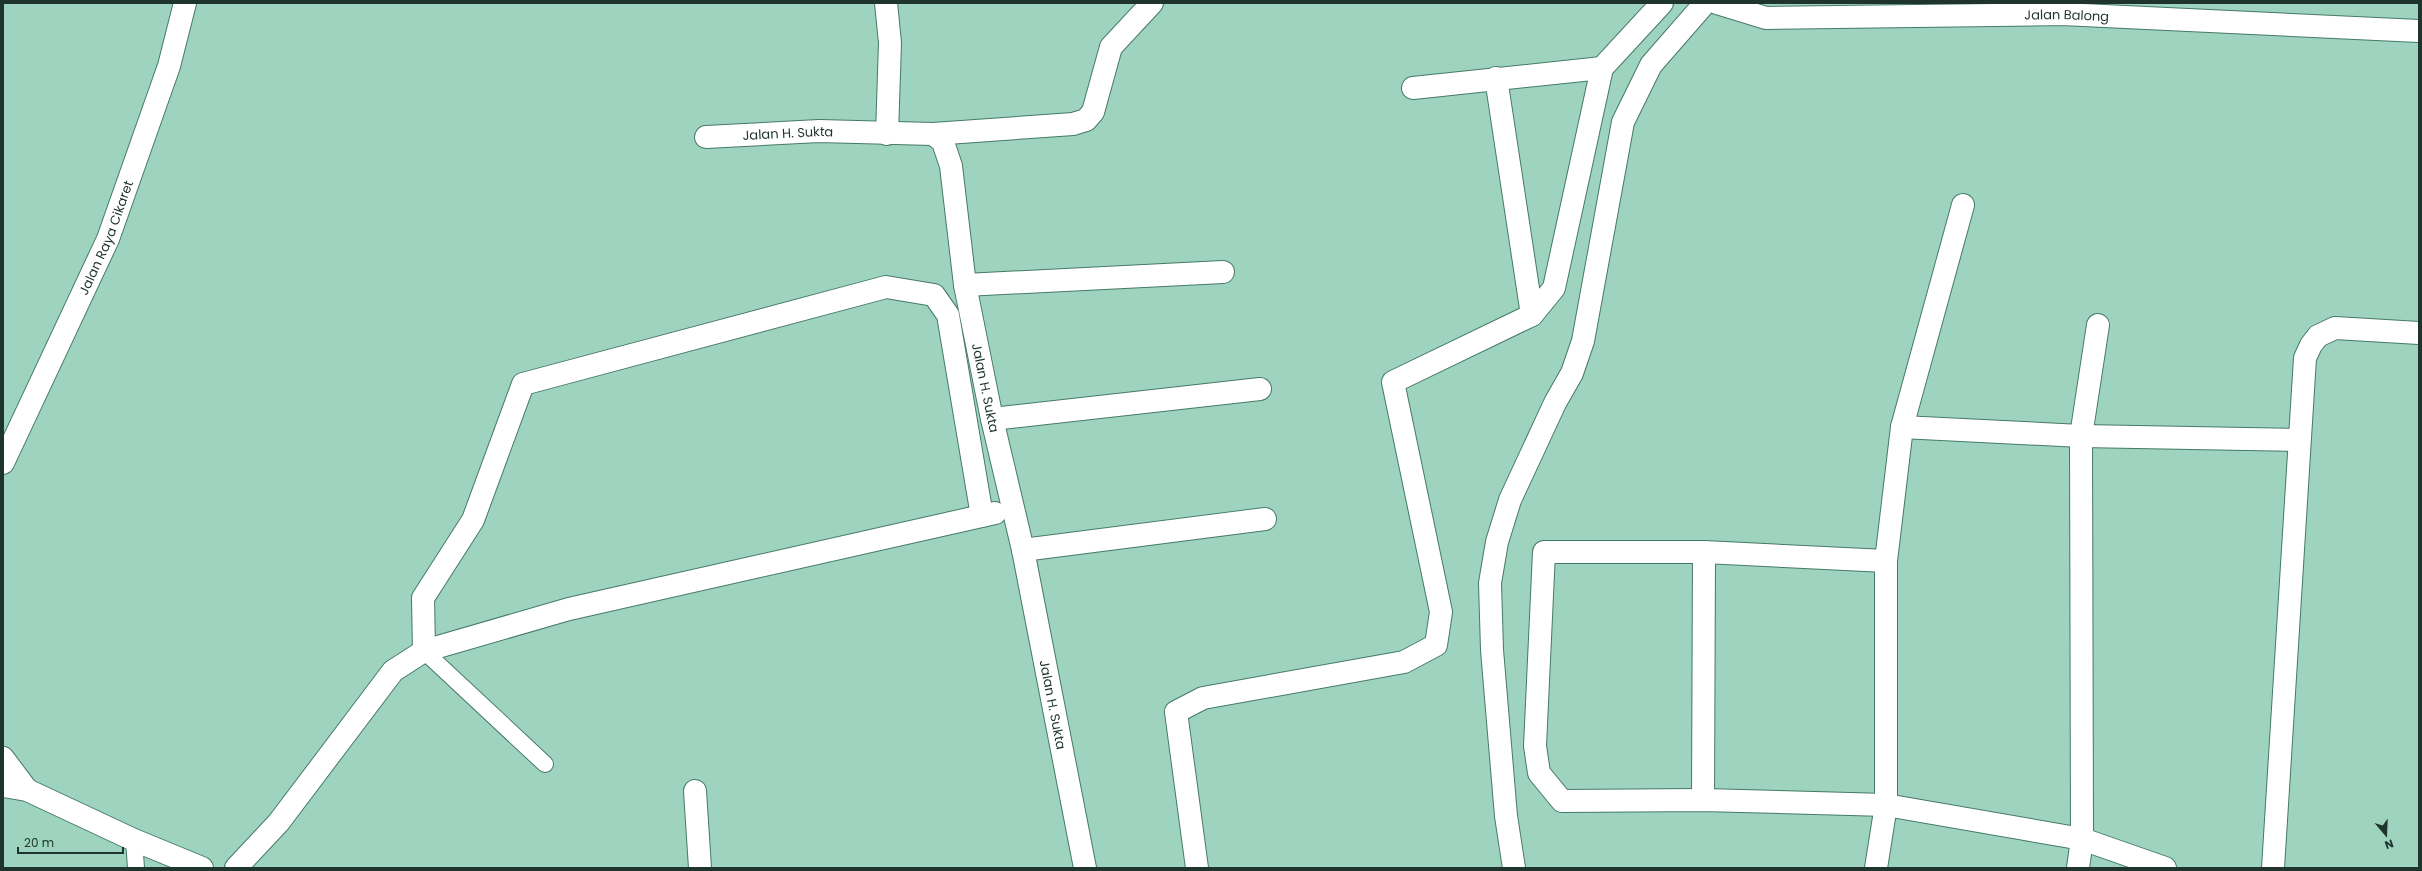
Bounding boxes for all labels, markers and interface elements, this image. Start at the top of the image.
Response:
street label: Jalan Balong [2024,4,2110,26]
street label: Jalan H. Sukta [742,121,834,145]
street label: Jalan Raya Cikaret [74,177,138,298]
street label: Jalan H. Sukta [967,341,1004,434]
street label: Jalan H. Sukta [1035,658,1071,751]
north arrow [2366,815,2406,855]
scale bar [18,829,123,855]
text: 20 m [24,834,54,851]
text: N [2383,836,2396,853]

